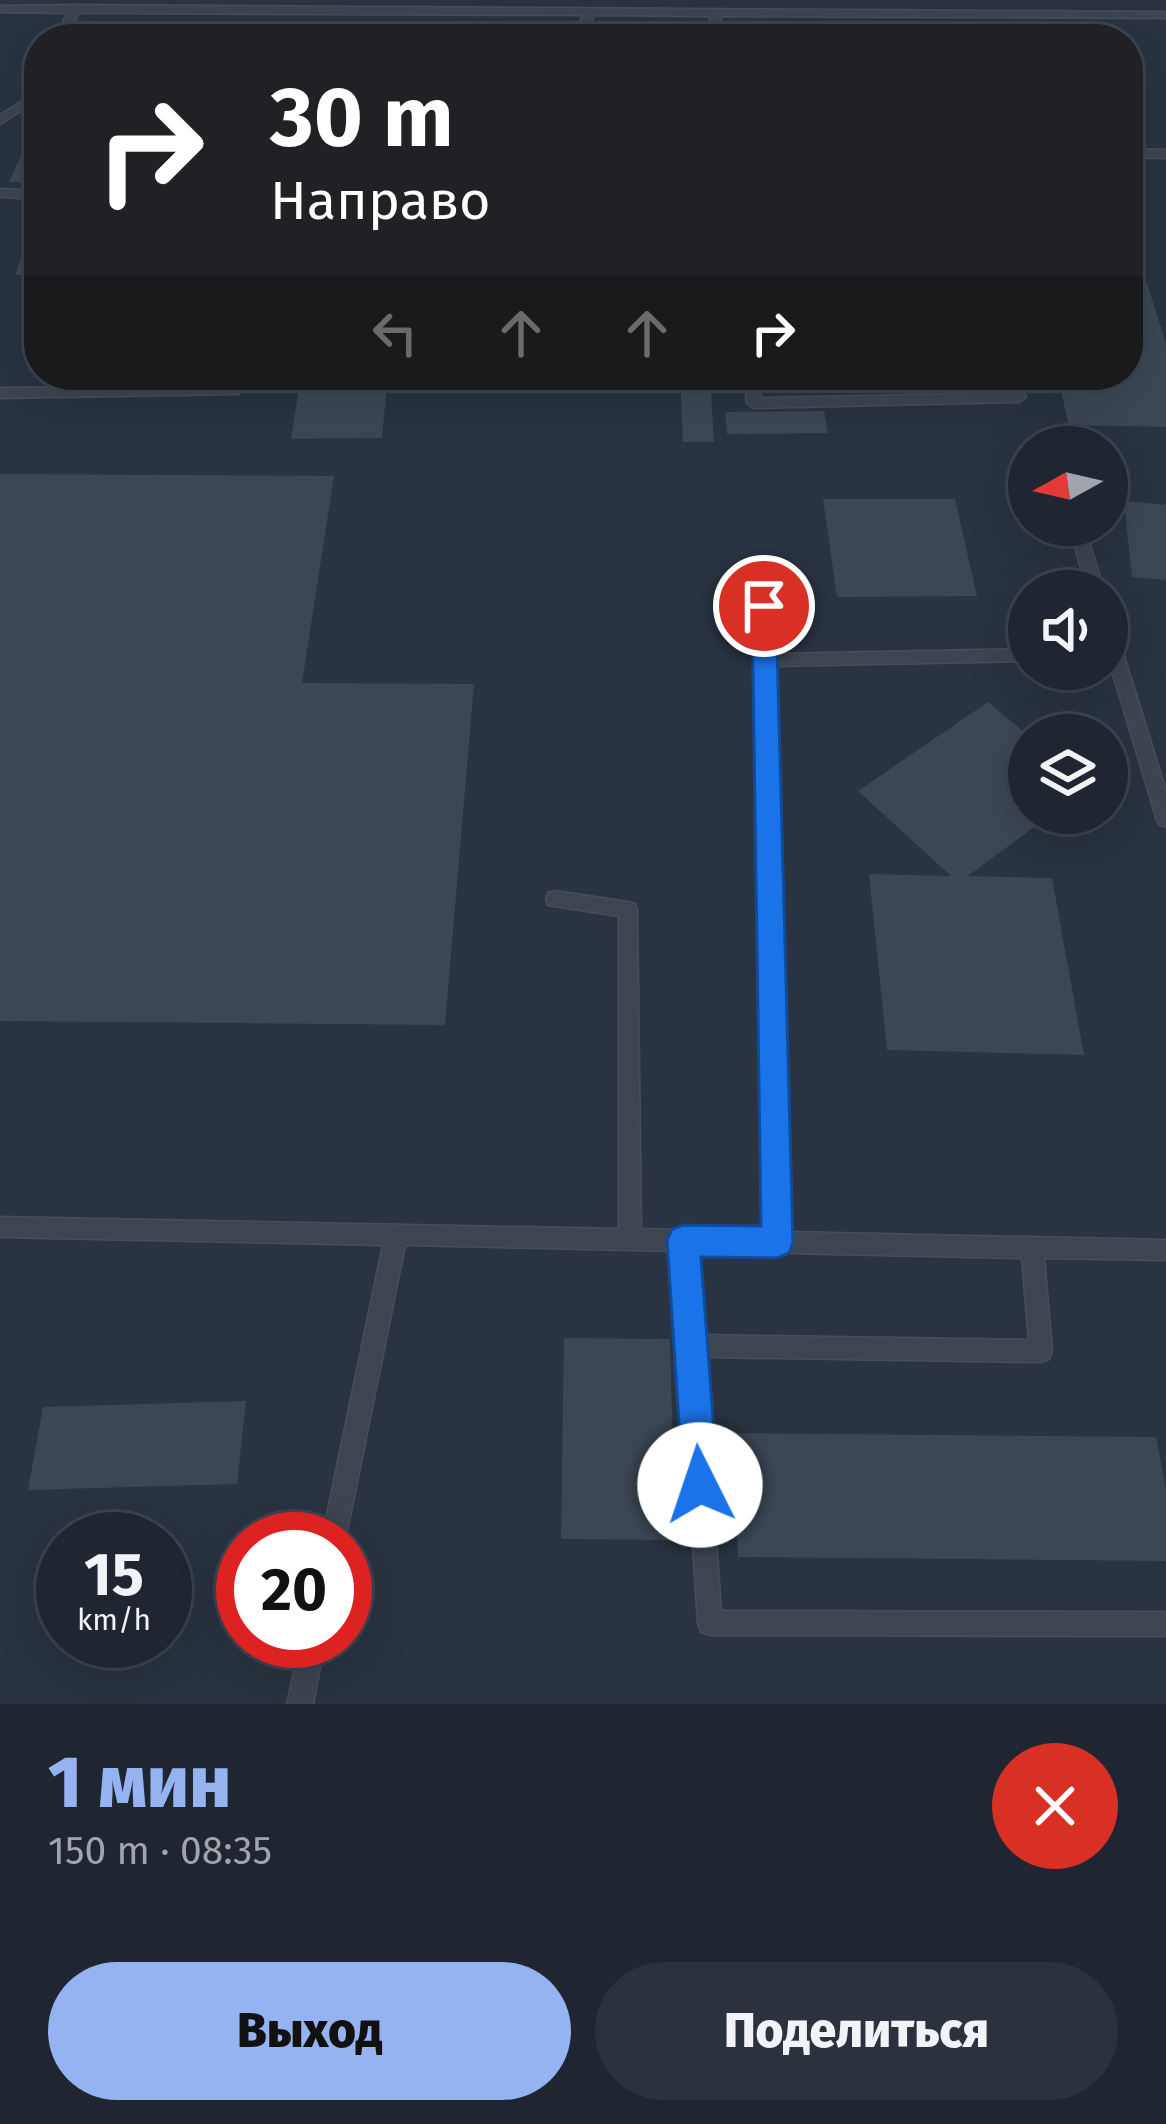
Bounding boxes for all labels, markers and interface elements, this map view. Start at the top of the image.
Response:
text: 30 m [270,67,454,168]
icon: right [72,72,228,228]
text: Направо [270,169,491,233]
icon: left [362,300,428,366]
icon: ahead [488,300,554,366]
icon: ahead [614,300,680,366]
icon: right [740,300,806,366]
north arrow [1008,426,1128,546]
map controls [1008,426,1128,834]
pin [713,555,815,657]
button: sound [1008,570,1128,690]
icon: arrive [731,573,797,639]
button: layers [1008,714,1128,834]
position arrow [637,1422,763,1548]
speed limit sign: 20 [216,1512,372,1668]
text: 15 [84,1539,144,1611]
text: km/h [77,1602,151,1638]
text: 1 мин [48,1740,231,1826]
button: close [992,1743,1118,1869]
text: 150 m · 08:35 [48,1828,272,1874]
button: Выход [48,1962,571,2100]
button: Поделиться [595,1962,1118,2100]

